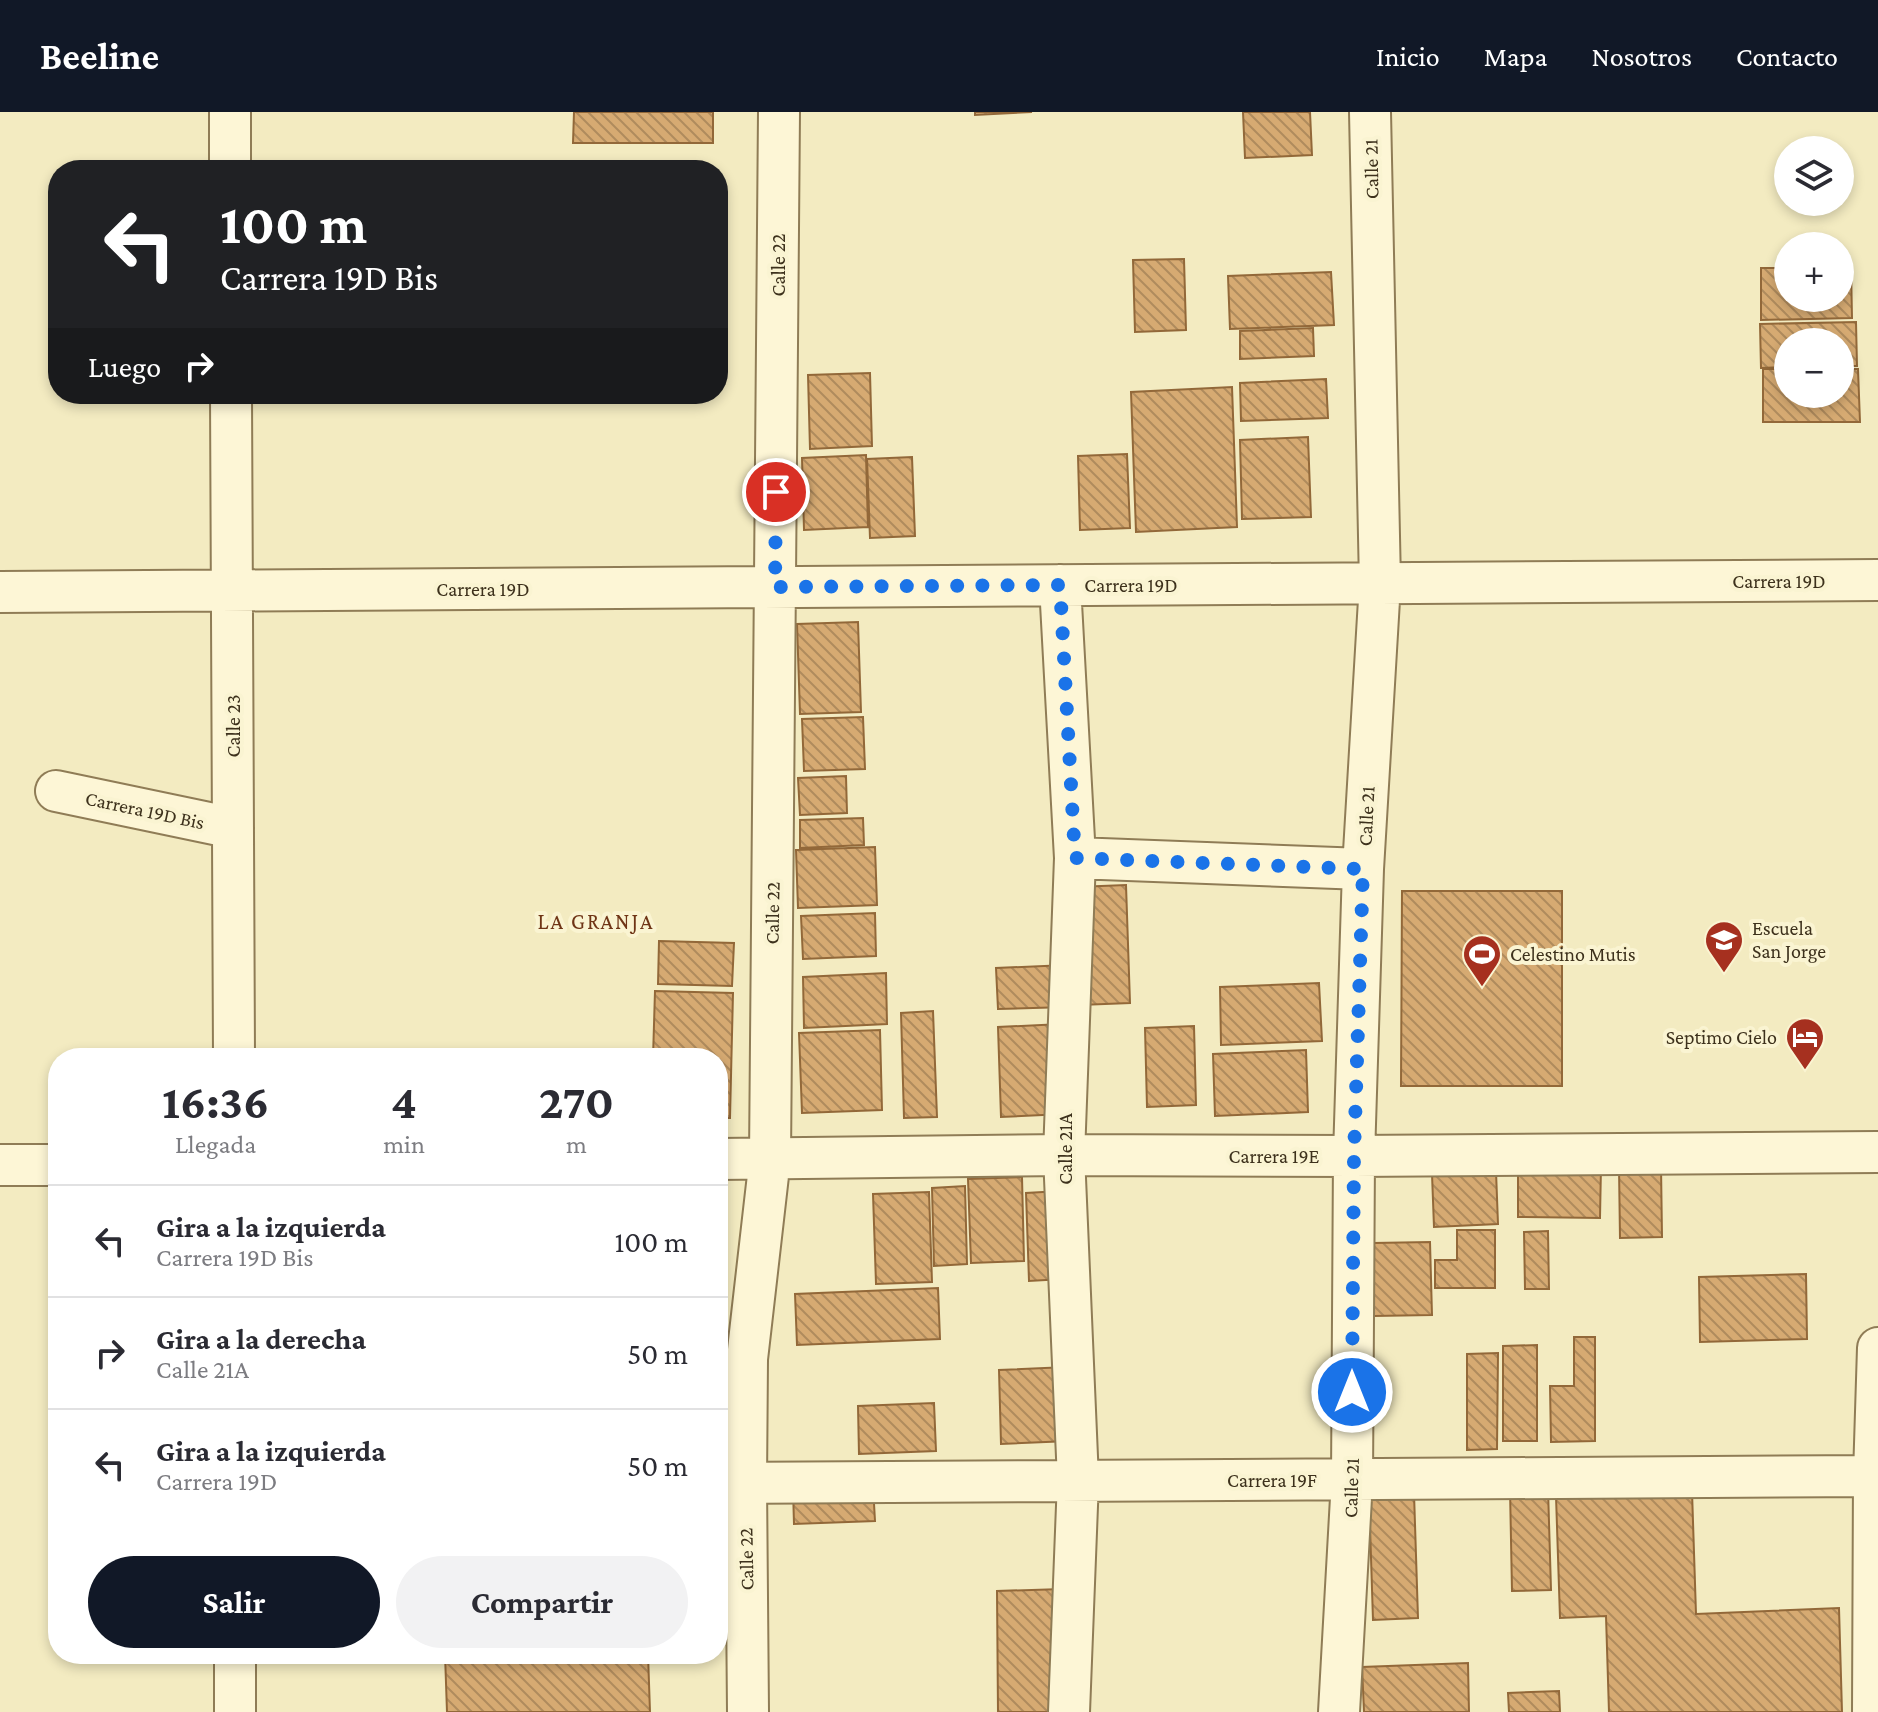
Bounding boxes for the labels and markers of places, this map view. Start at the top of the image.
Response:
pin [742,458,810,526]
place label: Escuela San Jorge [1752,917,1826,963]
school or university icon: Escuela San Jorge [1703,919,1745,974]
sports icon: Celestino Mutis [1461,933,1503,988]
place label: Celestino Mutis [1510,943,1636,965]
hotel icon: Septimo Cielo [1784,1016,1826,1071]
place label: Septimo Cielo [1666,1026,1777,1049]

